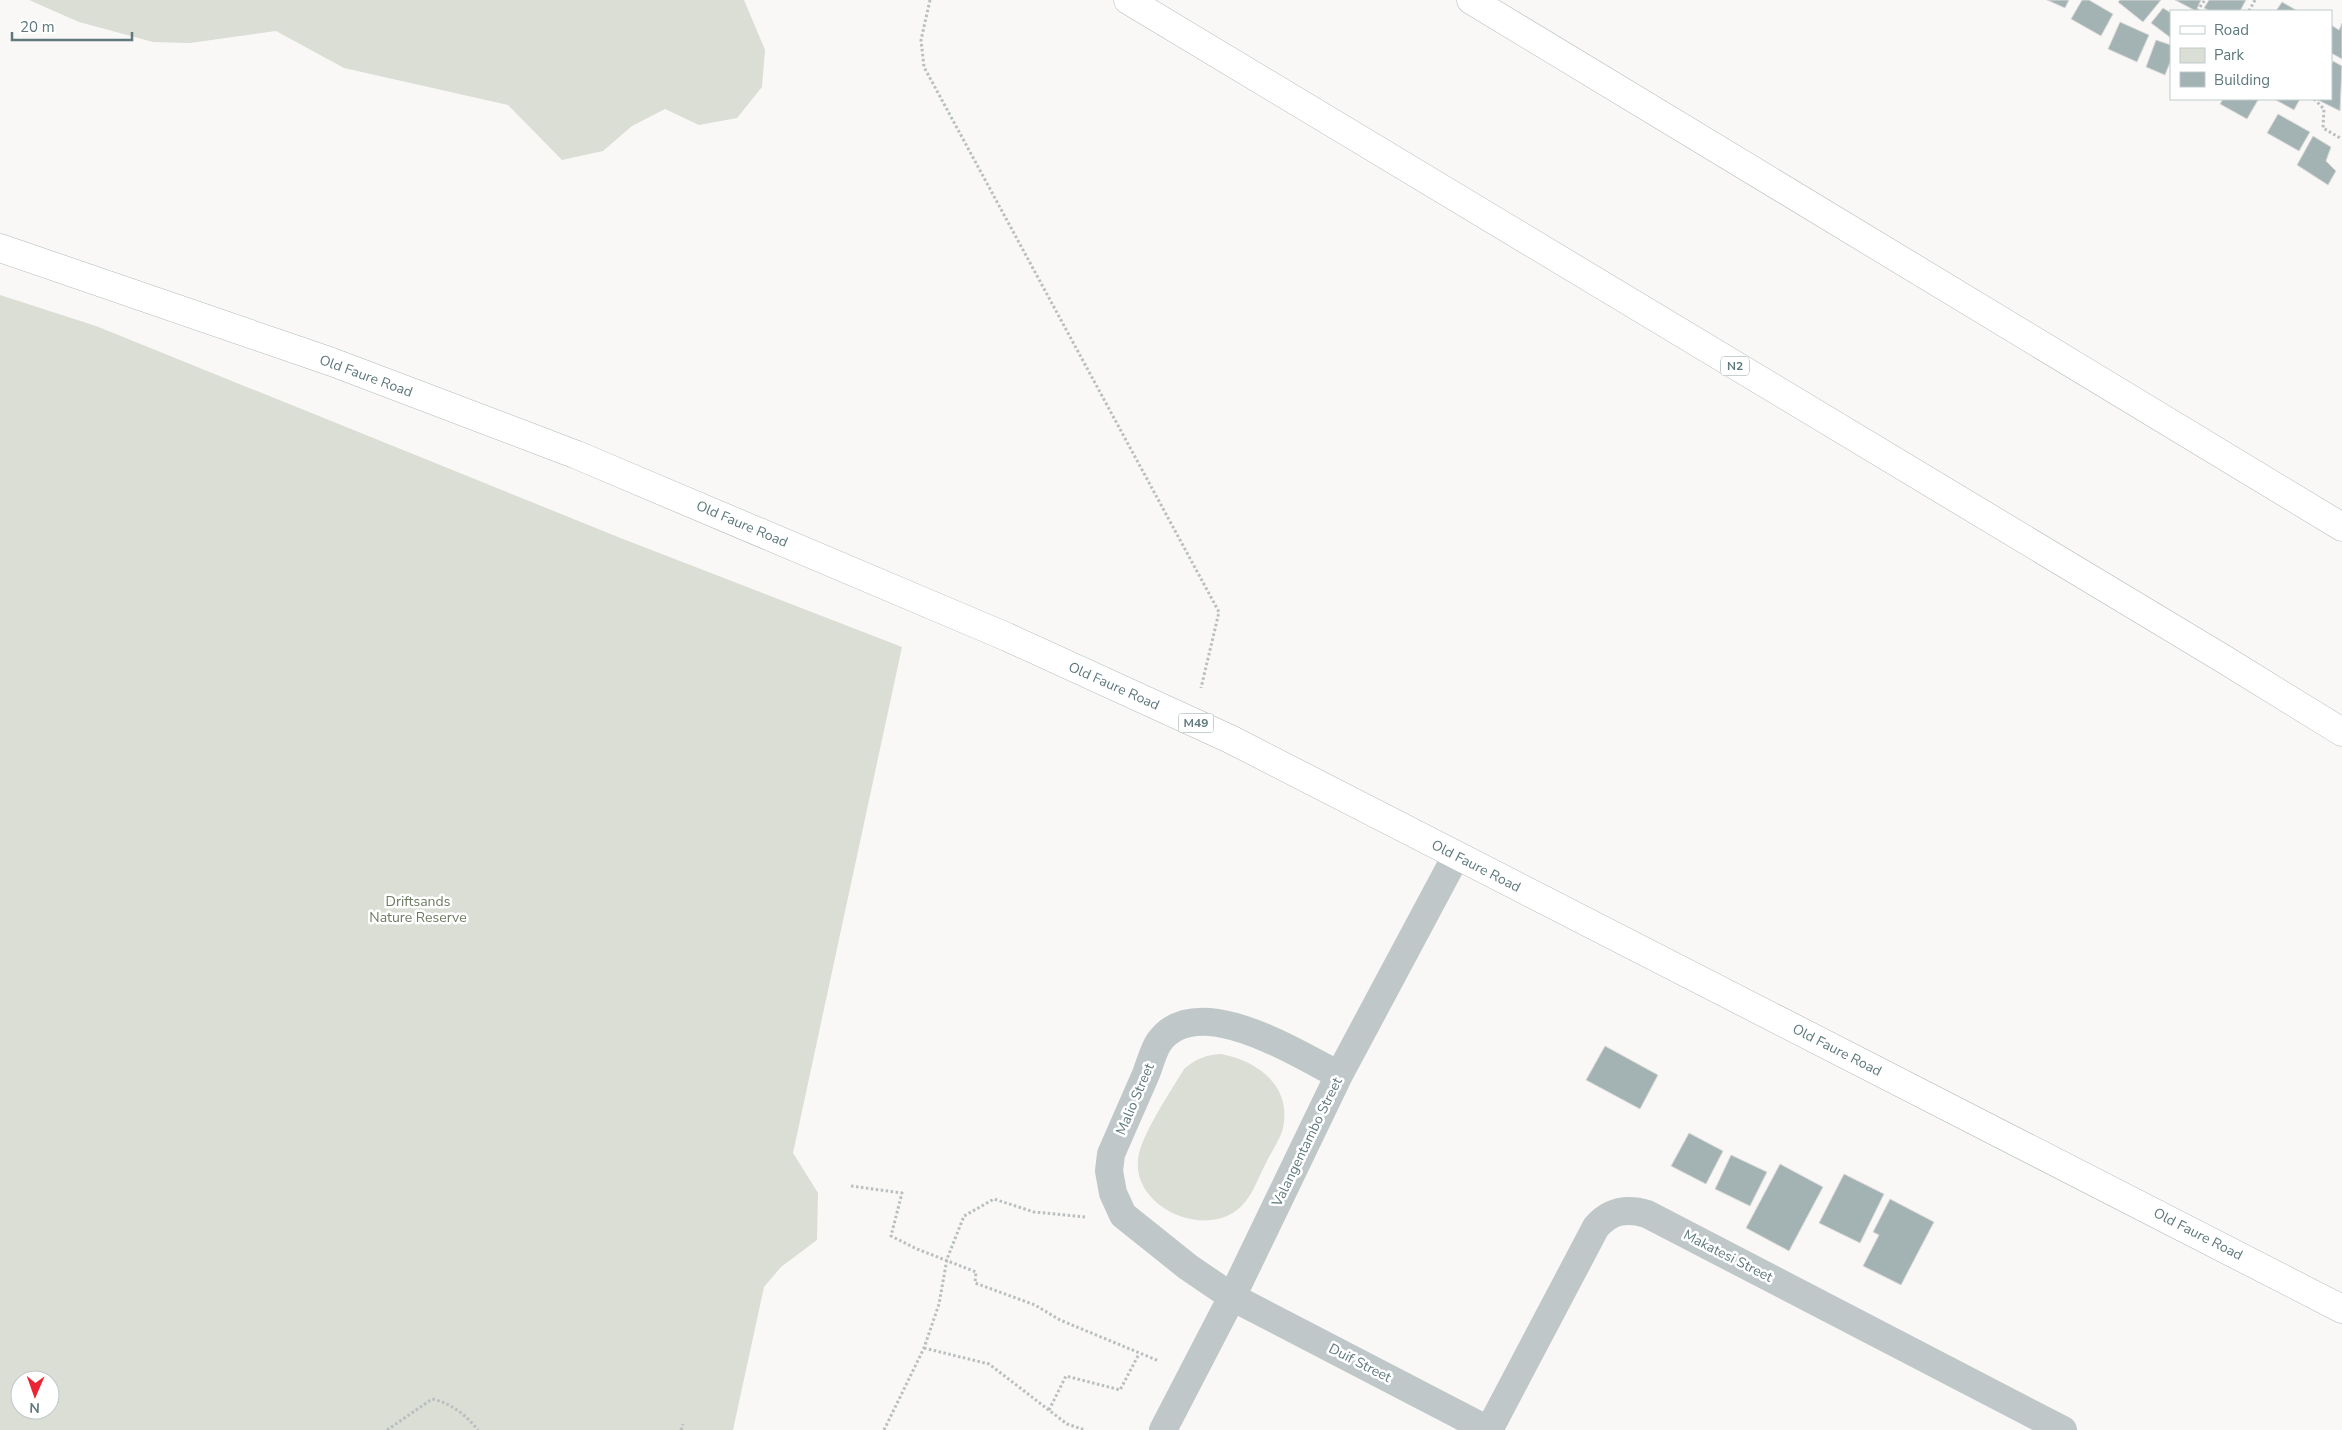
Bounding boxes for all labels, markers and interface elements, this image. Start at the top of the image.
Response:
scale bar [12,10,132,42]
legend [2170,10,2332,100]
text: 20 m [20,17,55,37]
text: Road [2214,20,2249,40]
text: Park [2214,45,2244,65]
text: Building [2214,70,2270,90]
street label: Old Faure Road [317,350,415,402]
road number: N2 [1721,356,1749,376]
street label: Old Faure Road [693,496,791,552]
street label: Old Faure Road [1065,657,1163,715]
road number: M49 [1178,714,1214,732]
street label: Old Faure Road [1428,835,1524,897]
park label: Driftsands Nature Reserve [369,892,467,927]
street label: Old Faure Road [1789,1019,1885,1081]
street label: Malio Street [1111,1060,1159,1138]
street label: Valangentambo Street [1267,1074,1347,1211]
street label: Old Faure Road [2150,1203,2246,1265]
street label: Makatesi Street [1680,1225,1776,1287]
street label: Duif Street [1325,1339,1395,1387]
north arrow [10,1370,60,1420]
text: N [29,1398,40,1417]

